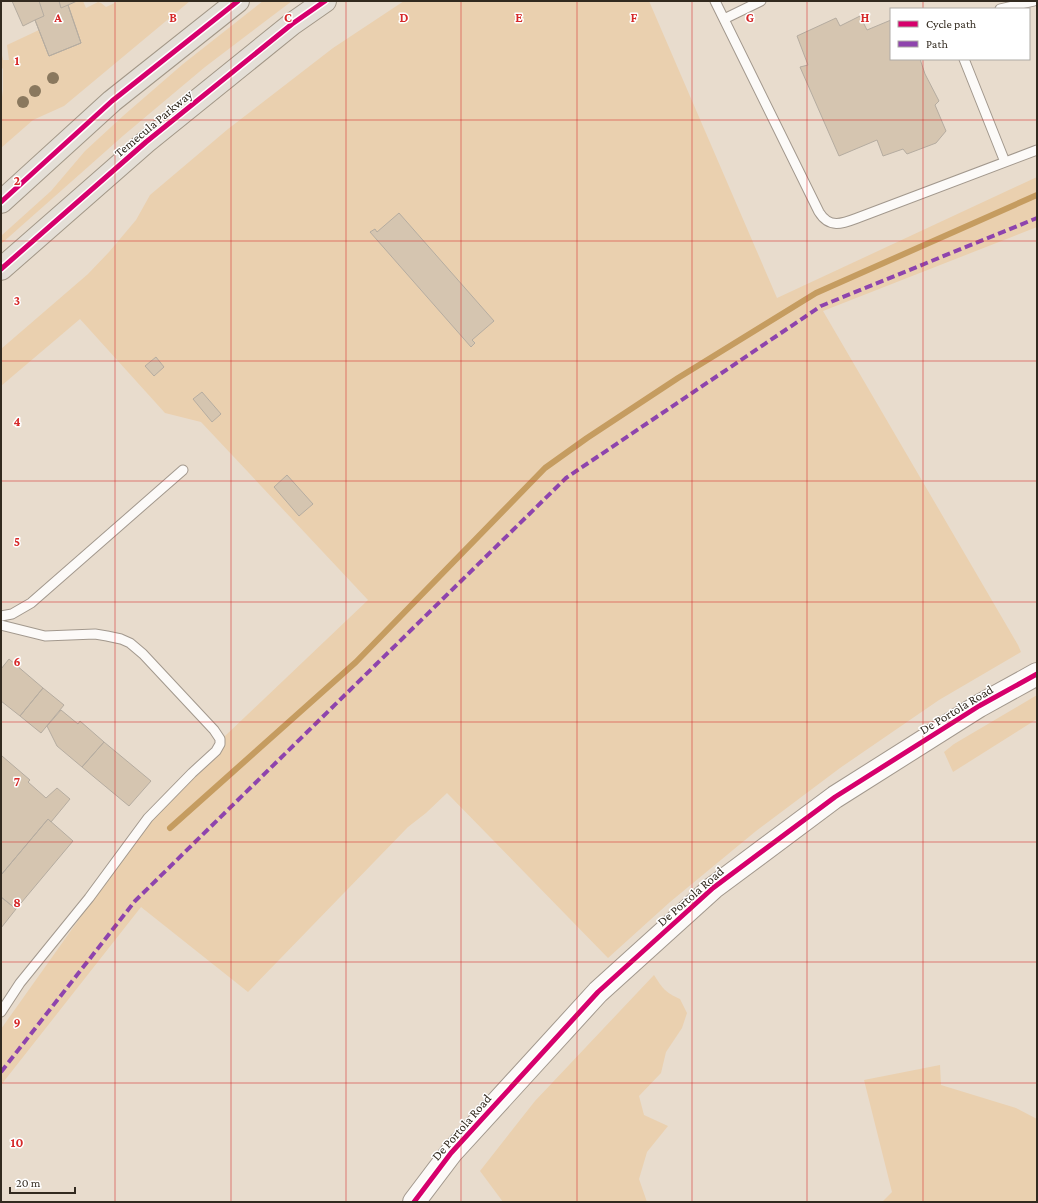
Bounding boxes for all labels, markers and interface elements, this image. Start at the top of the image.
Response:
legend [890,8,1030,60]
text: A [53,10,62,25]
text: B [169,10,177,25]
text: C [284,10,292,25]
text: D [400,10,409,25]
text: E [515,10,523,25]
text: F [631,10,638,25]
text: G [746,10,754,25]
text: H [861,10,870,25]
text: Cycle path [926,17,977,31]
text: Path [926,37,948,51]
text: 1 [15,53,20,68]
street label: Temecula Parkway [111,86,196,160]
text: 2 [14,173,21,188]
text: 3 [14,293,20,308]
text: 4 [13,414,21,429]
text: 5 [14,534,20,549]
text: 6 [13,654,21,669]
street label: De Portola Road [917,682,996,737]
text: 7 [14,774,20,789]
street label: De Portola Road [654,863,727,929]
text: 8 [13,895,21,910]
text: 9 [13,1015,21,1030]
street label: De Portola Road [428,1091,494,1164]
text: 10 [11,1135,23,1150]
scale bar [10,1169,75,1195]
text: 20 m [16,1176,41,1190]

